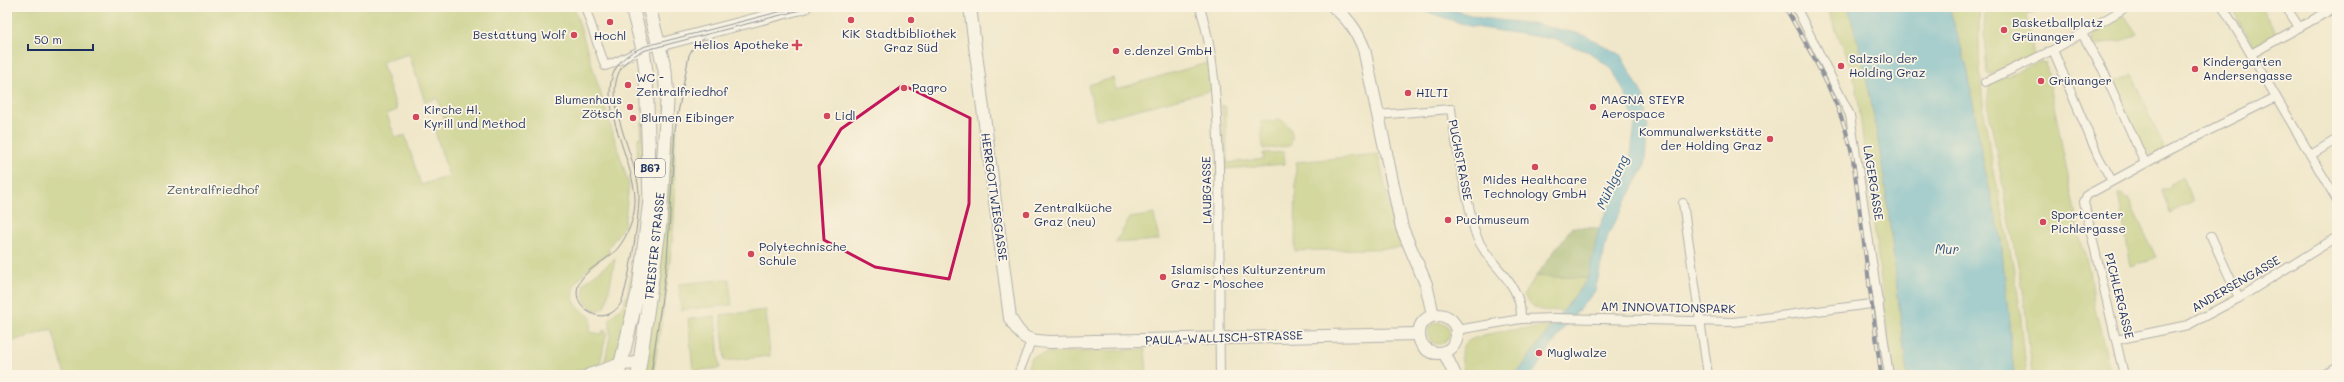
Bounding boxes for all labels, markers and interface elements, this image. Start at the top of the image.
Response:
place label: Basketballplatz Grünanger [2012,14,2103,44]
marker: KiK [846,15,856,25]
marker: Stadtbibliothek Graz Süd [906,15,916,25]
marker: Hochl [605,17,615,27]
place label: KiK [842,25,861,41]
place label: Stadtbibliothek Graz Süd [865,25,957,55]
marker: Basketballplatz Grünanger [1999,25,2009,35]
scale bar [28,26,93,52]
place label: Bestattung Wolf [473,26,566,42]
place label: Hochl [594,27,626,43]
marker: Bestattung Wolf [569,30,579,40]
text: 50 m [34,31,62,47]
place label: Helios Apotheke [693,36,789,52]
marker: Helios Apotheke [792,40,802,50]
place label: e.denzel GmbH [1124,42,1212,58]
marker: e.denzel GmbH [1111,46,1121,56]
place label: Salzsilo der Holding Graz [1849,50,1926,80]
place label: Kindergarten Andersengasse [2203,53,2292,83]
marker: Salzsilo der Holding Graz [1836,61,1846,71]
marker: Kindergarten Andersengasse [2190,64,2200,74]
place label: WC - Zentralfriedhof [636,69,728,99]
place label: Grünanger [2049,72,2112,88]
marker: Grünanger [2036,76,2046,86]
place label: Pagro [912,79,947,95]
marker: WC - Zentralfriedhof [623,80,633,90]
marker: Pagro [899,83,909,93]
place label: HILTI [1416,84,1448,100]
marker: HILTI [1403,88,1413,98]
place label: Blumenhaus Zötsch [555,91,622,121]
place label: MAGNA STEYR Aerospace [1601,91,1685,121]
place label: Kirche Hl. Kyrill und Method [424,101,526,131]
marker: Blumenhaus Zötsch [625,102,635,112]
marker: MAGNA STEYR Aerospace [1588,102,1598,112]
place label: Lidl [835,107,856,123]
place label: Blumen Eibinger [641,109,734,125]
marker: Lidl [822,111,832,121]
marker: Kirche Hl. Kyrill und Method [411,112,421,122]
marker: Blumen Eibinger [628,113,638,123]
street label: PUCHSTRASSE [1445,118,1477,202]
place label: Kommunalwerkstätte der Holding Graz [1639,123,1762,153]
street label: HERRGOTTWIESGASSE [978,132,1012,262]
marker: Kommunalwerkstätte der Holding Graz [1765,134,1775,144]
street label: LAGERGASSE [1860,144,1888,222]
water label: Mühlgang [1591,151,1632,212]
street label: LAUBGASSE [1197,156,1215,224]
road number: B67 [635,159,665,177]
marker: Mides Healthcare Technology GmbH [1530,162,1540,172]
place label: Mides Healthcare Technology GmbH [1483,171,1587,201]
park label: Zentralfriedhof [167,181,259,197]
street label: TRIESTER STRASSE [640,191,668,301]
place label: Zentralküche Graz (neu) [1034,199,1112,229]
place label: Sportcenter Pichlergasse [2051,206,2126,236]
marker: Zentralküche Graz (neu) [1021,210,1031,220]
place label: Puchmuseum [1456,211,1529,227]
marker: Puchmuseum [1443,215,1453,225]
marker: Sportcenter Pichlergasse [2038,217,2048,227]
place label: Polytechnische Schule [759,238,847,268]
water label: Mur [1935,240,1959,257]
marker: Polytechnische Schule [746,249,756,259]
street label: PICHLERGASSE [2102,251,2138,341]
street label: ANDERSENGASSE [2188,251,2283,315]
place label: Islamisches Kulturzentrum Graz - Moschee [1171,261,1325,291]
marker: Islamisches Kulturzentrum Graz - Moschee [1158,272,1168,282]
street label: AM INNOVATIONSPARK [1600,298,1736,316]
street label: PAULA-WALLISCH-STRASSE [1145,326,1303,348]
place label: Muglwalze [1547,344,1607,360]
marker: Muglwalze [1534,348,1544,358]

